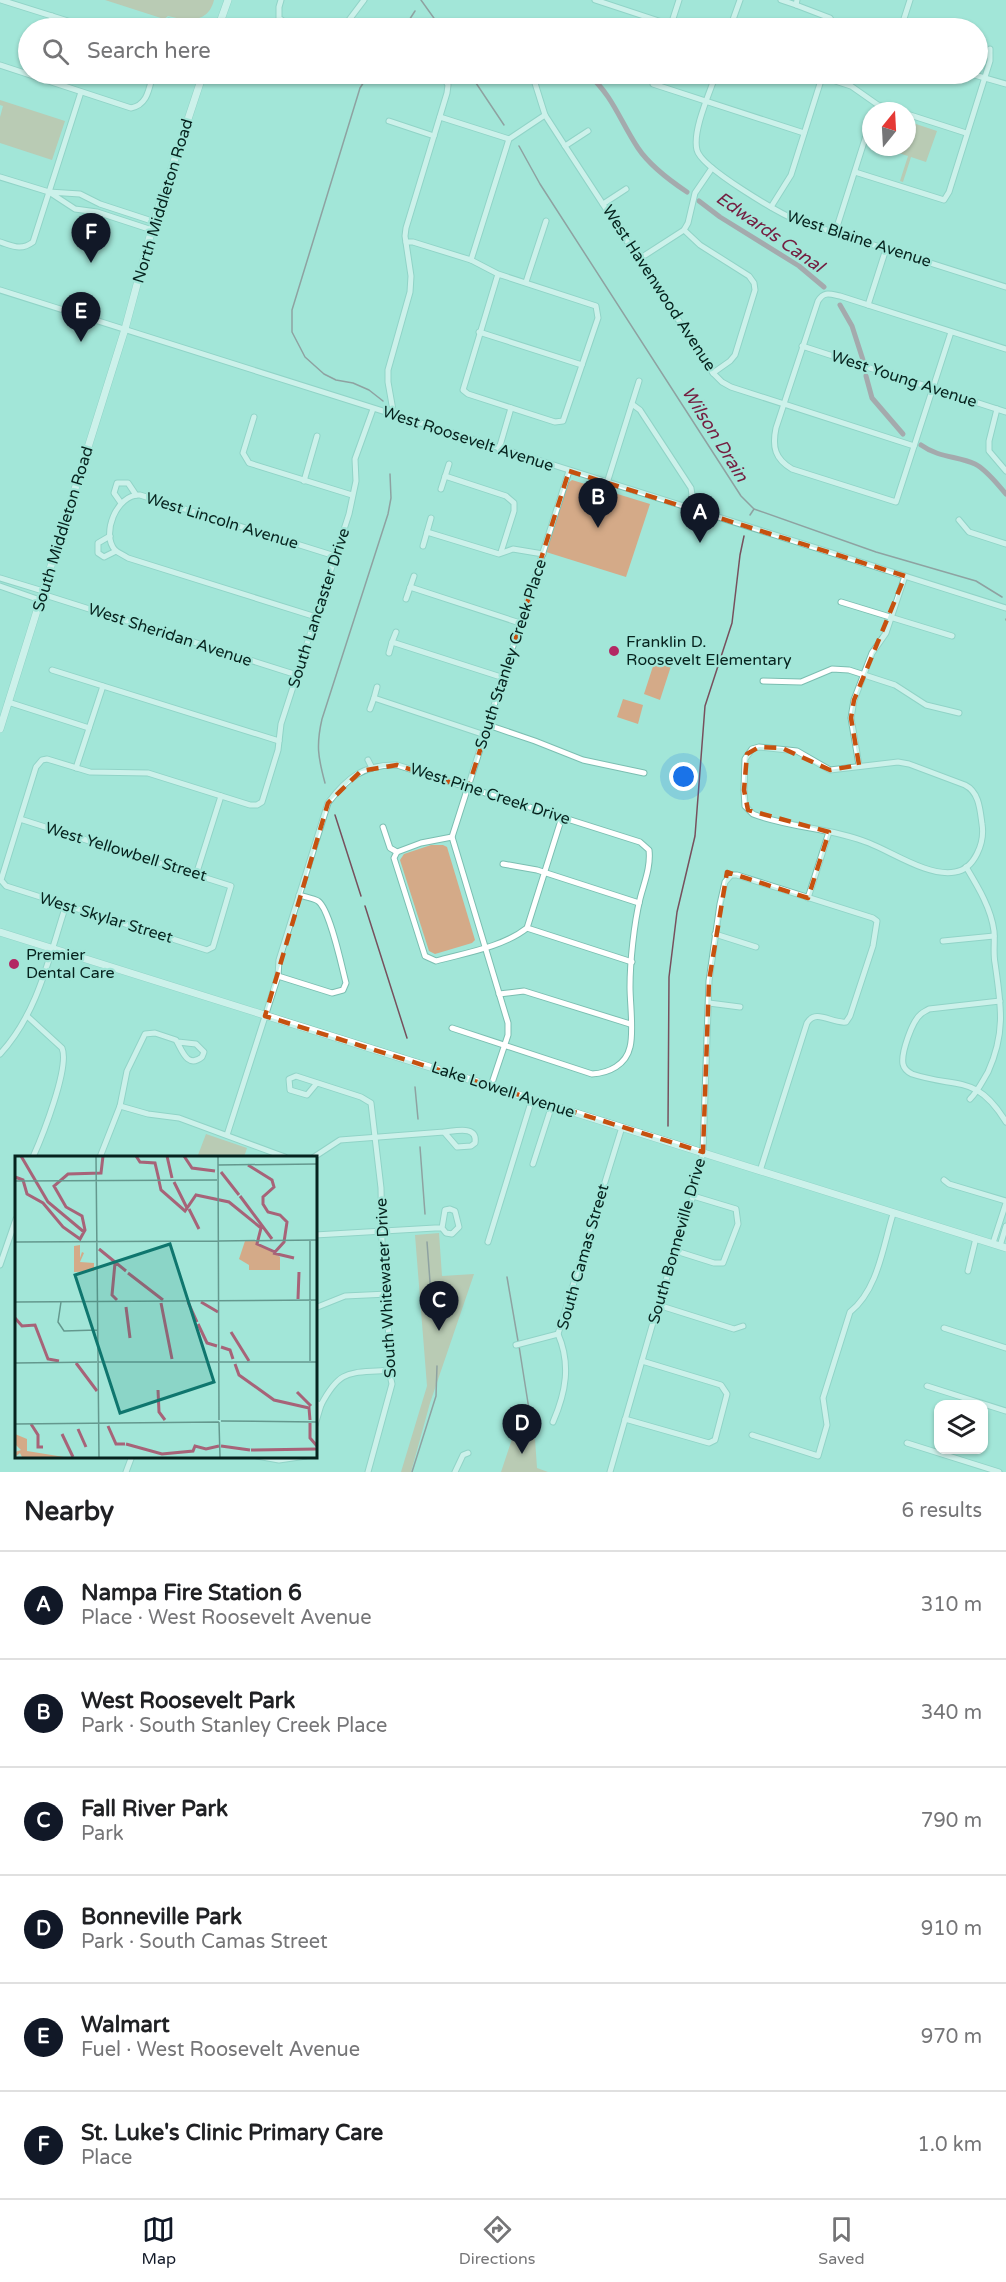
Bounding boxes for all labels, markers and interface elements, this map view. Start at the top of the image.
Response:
search box [18,18,988,84]
icon: search [39,35,72,68]
text: Search here [87,38,211,64]
north arrow [862,102,916,156]
street label: North Middleton Road [128,116,198,286]
water label: Edwards Canal [712,187,830,279]
street label: West Havenwood Avenue [598,201,720,375]
street label: West Blaine Avenue [784,206,934,272]
pin: F [72,214,110,263]
pin: E [62,292,100,342]
street label: West Young Avenue [829,346,979,412]
water label: Wilson Drain [677,382,753,487]
street label: West Roosevelt Avenue [380,402,556,476]
street label: South Middleton Road [28,444,98,614]
pin: B [578,478,618,528]
street label: West Lincoln Avenue [143,488,301,554]
pin: A [680,494,720,543]
street label: South Lancaster Drive [284,525,354,691]
street label: South Stanley Creek Place [471,557,551,751]
street label: West Sheridan Avenue [85,599,255,671]
place label: Franklin D. Roosevelt Elementary [626,632,792,670]
marker: Franklin D. Roosevelt Elementary [607,644,621,658]
street label: West Pine Creek Drive [407,759,573,829]
your location [669,762,698,791]
street label: West Yellowbell Street [43,818,209,886]
street label: West Skylar Street [37,888,175,948]
place label: Premier Dental Care [26,945,115,983]
marker: Premier Dental Care [7,957,21,971]
street label: Lake Lowell Avenue [429,1057,577,1123]
inset map [15,1156,316,1457]
street label: South Bonneville Drive [644,1156,710,1326]
street label: South Camas Street [553,1182,613,1332]
street label: South Whitewater Drive [371,1197,401,1379]
pin: C [420,1282,458,1331]
map controls [934,1400,988,1454]
button: layers [934,1400,988,1454]
pin: D [502,1404,542,1454]
text: Nearby [24,1496,114,1527]
text: 6 results [902,1499,982,1523]
text: Nampa Fire Station 6 [81,1580,302,1606]
text: A [36,1593,51,1617]
text: 310 m [921,1593,982,1617]
text: Place · West Roosevelt Avenue [81,1606,372,1630]
text: West Roosevelt Park [81,1688,295,1714]
text: B [37,1701,50,1725]
text: 340 m [921,1701,982,1725]
text: Park · South Stanley Creek Place [81,1714,387,1738]
text: Fall River Park [81,1796,228,1822]
text: C [37,1809,50,1833]
text: 790 m [921,1809,982,1833]
text: Park [81,1822,124,1846]
text: Bonneville Park [81,1904,242,1930]
text: D [36,1917,51,1941]
text: 910 m [921,1917,982,1941]
text: Park · South Camas Street [81,1930,328,1954]
text: Walmart [81,2012,170,2038]
text: E [37,2025,50,2049]
text: 970 m [921,2025,982,2049]
text: Fuel · West Roosevelt Avenue [81,2038,360,2062]
text: St. Luke's Clinic Primary Care [81,2120,383,2146]
text: F [37,2133,50,2157]
text: 1.0 km [917,2133,982,2157]
text: Place [81,2146,132,2170]
tab: Map [141,2213,176,2269]
tab: Directions [459,2213,535,2269]
tab: Saved [818,2213,865,2269]

